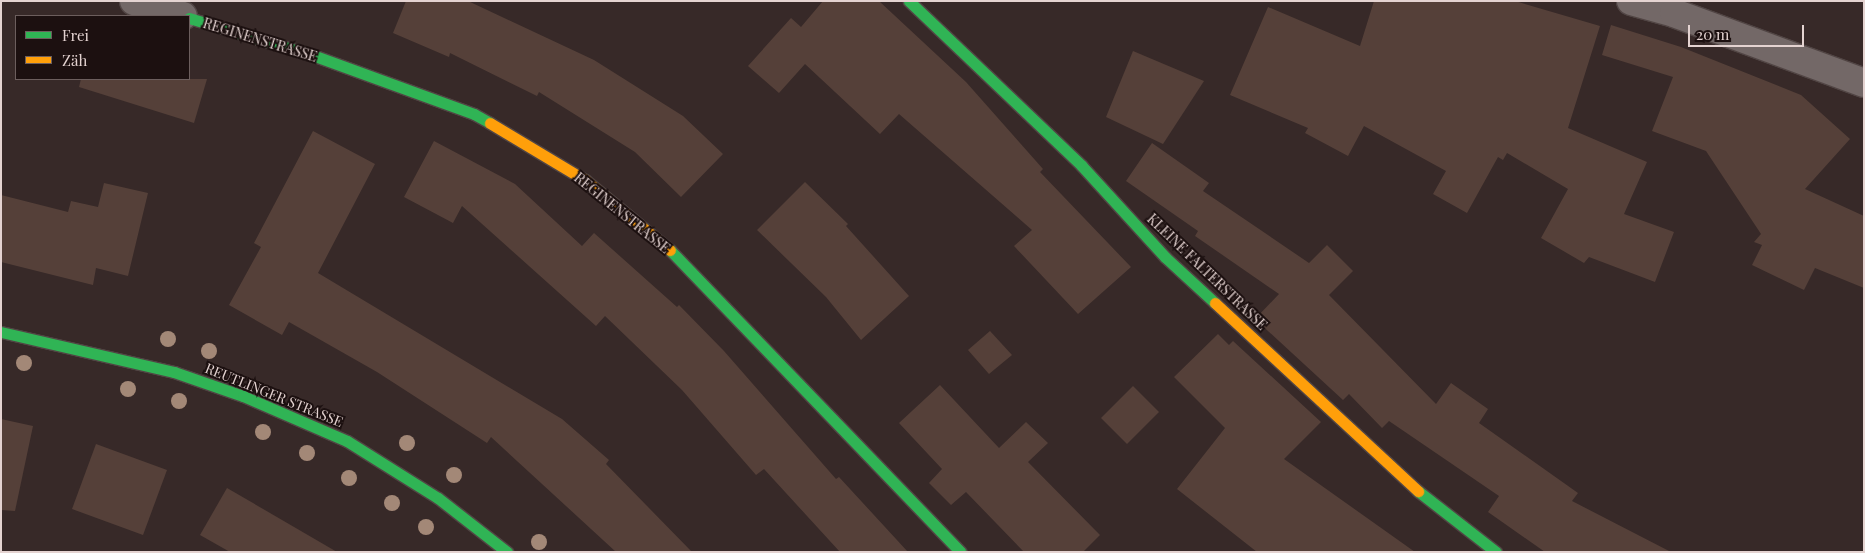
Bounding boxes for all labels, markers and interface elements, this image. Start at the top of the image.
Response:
legend [15,15,190,80]
street label: REGINENSTRASSE [201,15,319,65]
scale bar [1690,15,1806,47]
text: 20 m [1696,24,1729,44]
text: Frei [62,25,89,45]
text: Zäh [62,50,87,70]
street label: REGINENSTRASSE [571,169,673,257]
street label: KLEINE FALTERSTRASSE [1144,210,1270,334]
street label: REUTLINGER STRASSE [203,360,345,430]

